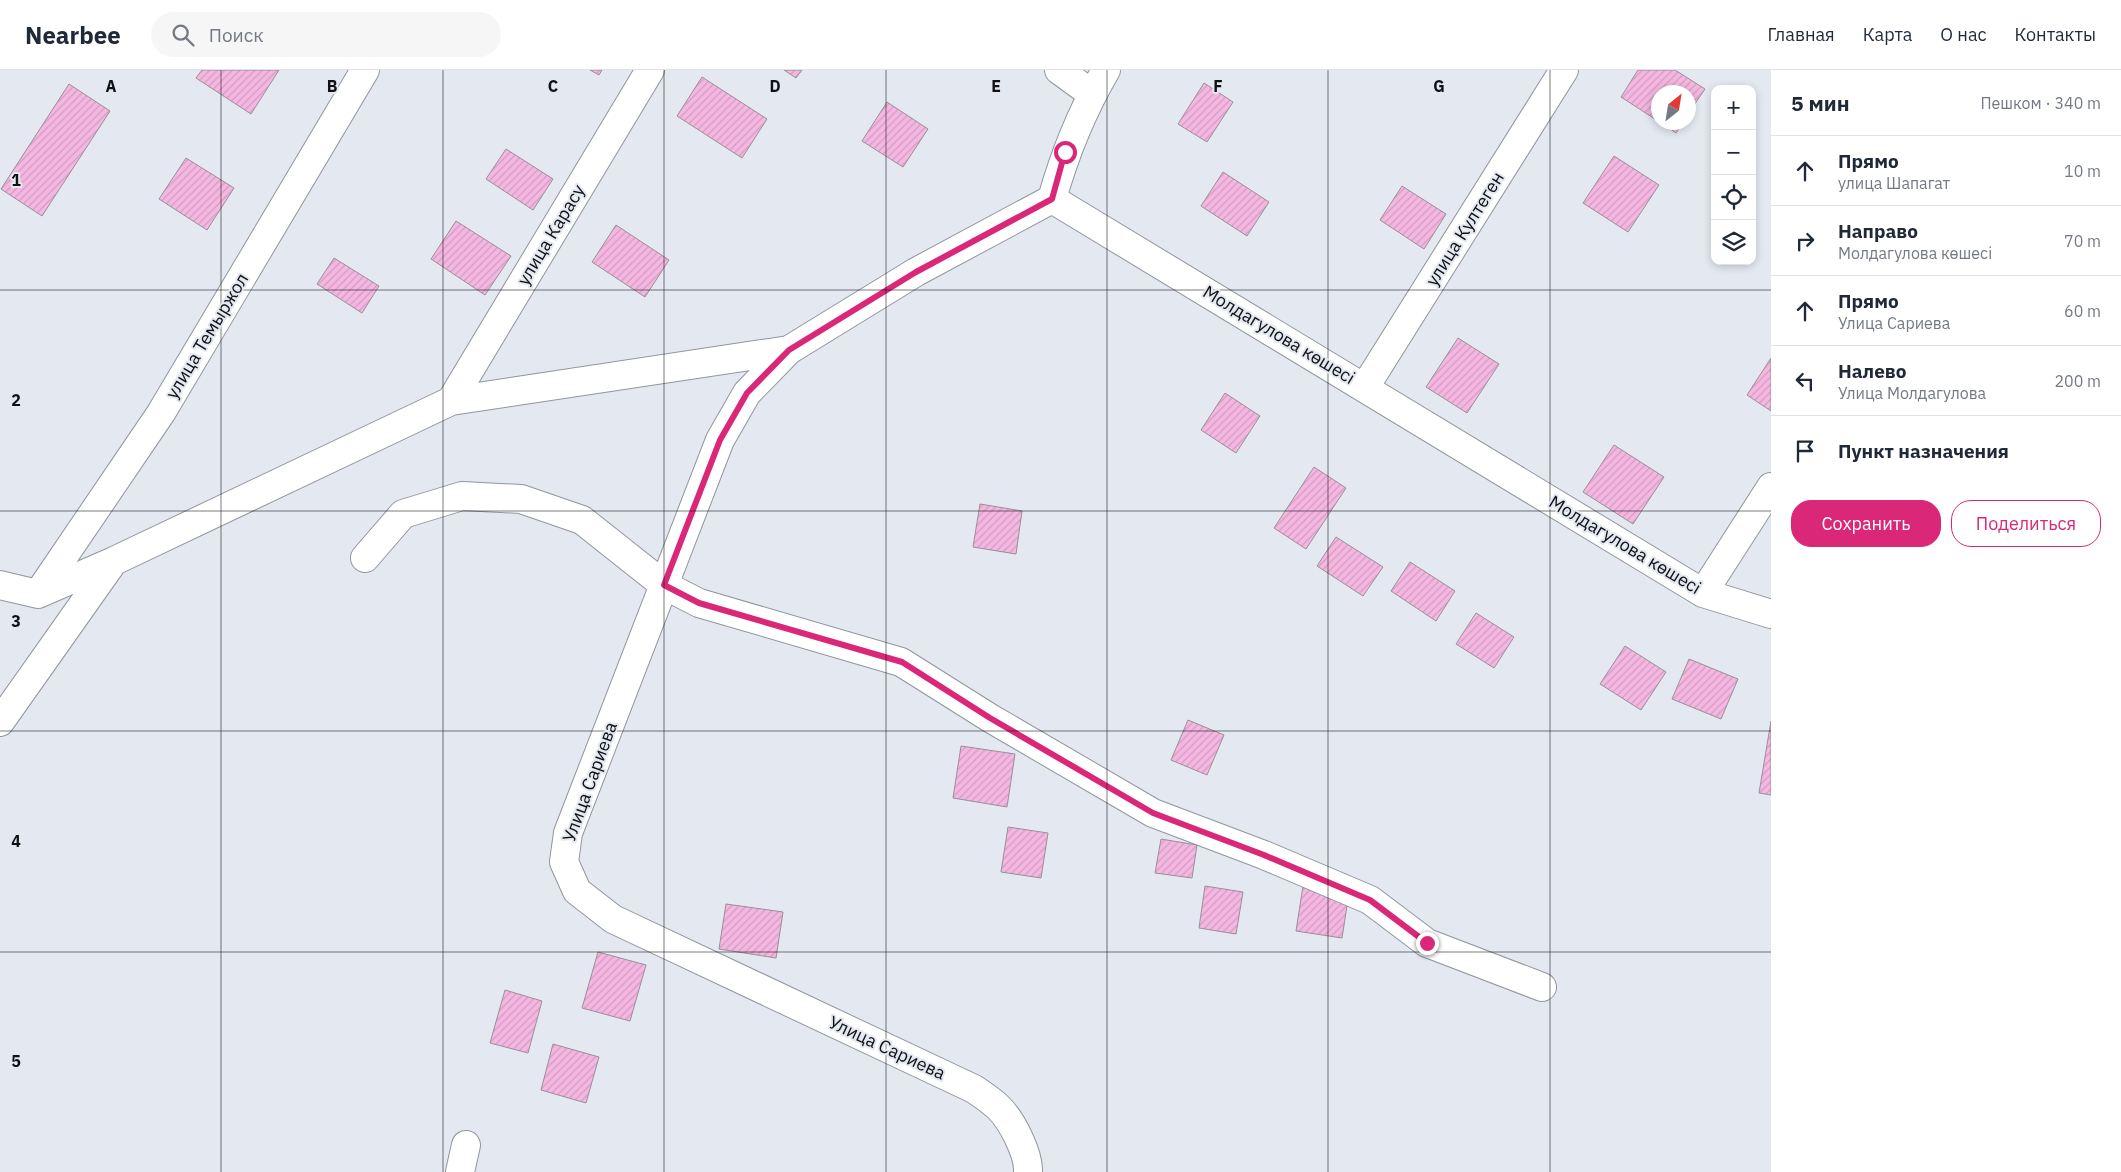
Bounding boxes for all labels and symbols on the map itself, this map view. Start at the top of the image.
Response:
text: A [106,76,117,96]
text: B [327,76,338,96]
text: C [548,76,558,96]
text: D [769,76,781,96]
text: E [991,76,1001,96]
text: F [1213,76,1223,96]
text: G [1433,76,1445,96]
north arrow [1651,85,1696,130]
route start [1054,141,1077,164]
street label: улица Култеген [1420,167,1509,290]
text: 1 [11,170,21,190]
street label: улица Карасу [511,180,590,289]
street label: улица Темыржол [160,269,253,403]
street label: Молдагулова көшесі [1199,280,1359,389]
text: 2 [11,390,21,410]
street label: Молдагулова көшесі [1545,490,1705,599]
text: 3 [11,611,21,631]
street label: Улица Сариева [557,718,622,845]
text: 4 [11,831,21,851]
route end [1416,932,1439,955]
street label: Улица Сариева [825,1010,950,1085]
text: 5 [11,1051,21,1071]

